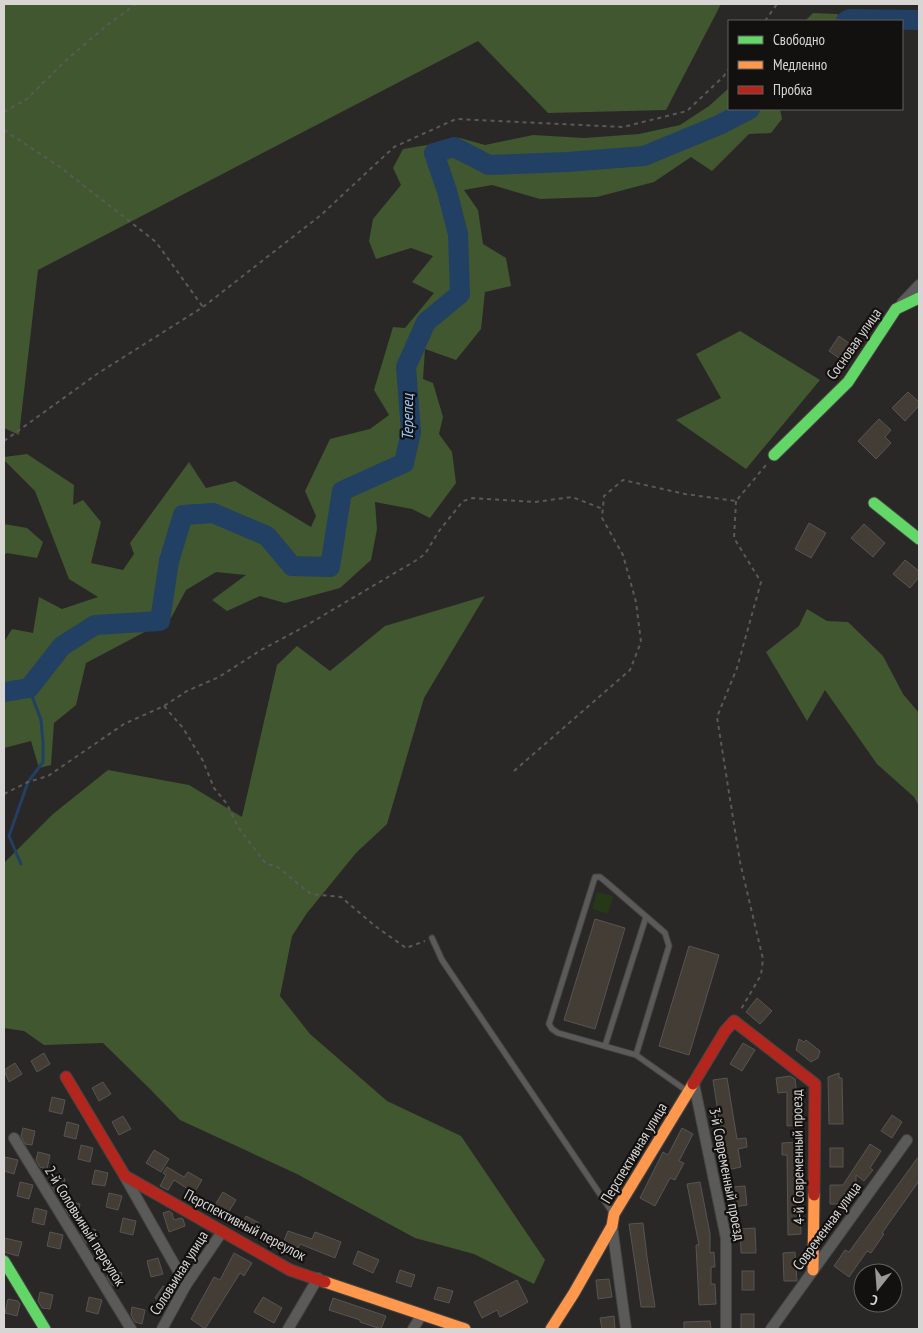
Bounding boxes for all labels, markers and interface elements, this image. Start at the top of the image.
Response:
legend [728,20,903,110]
text: Свободно [773,30,825,49]
text: Медленно [773,55,827,74]
text: Пробка [773,80,812,99]
street label: Сосновая улица [822,304,885,383]
water label: Терепец [397,393,417,440]
street label: 4-й Современный проезд [787,1089,808,1225]
street label: Перспективная улица [596,1099,671,1207]
street label: 3-й Современный проезд [705,1106,750,1242]
street label: 2-й Соловьиный переулок [41,1162,130,1289]
street label: Современная улица [788,1178,865,1274]
street label: Перспективный переулок [181,1184,310,1265]
street label: Соловьиная улица [145,1227,212,1318]
north arrow [853,1263,903,1313]
text: С [868,1291,880,1310]

